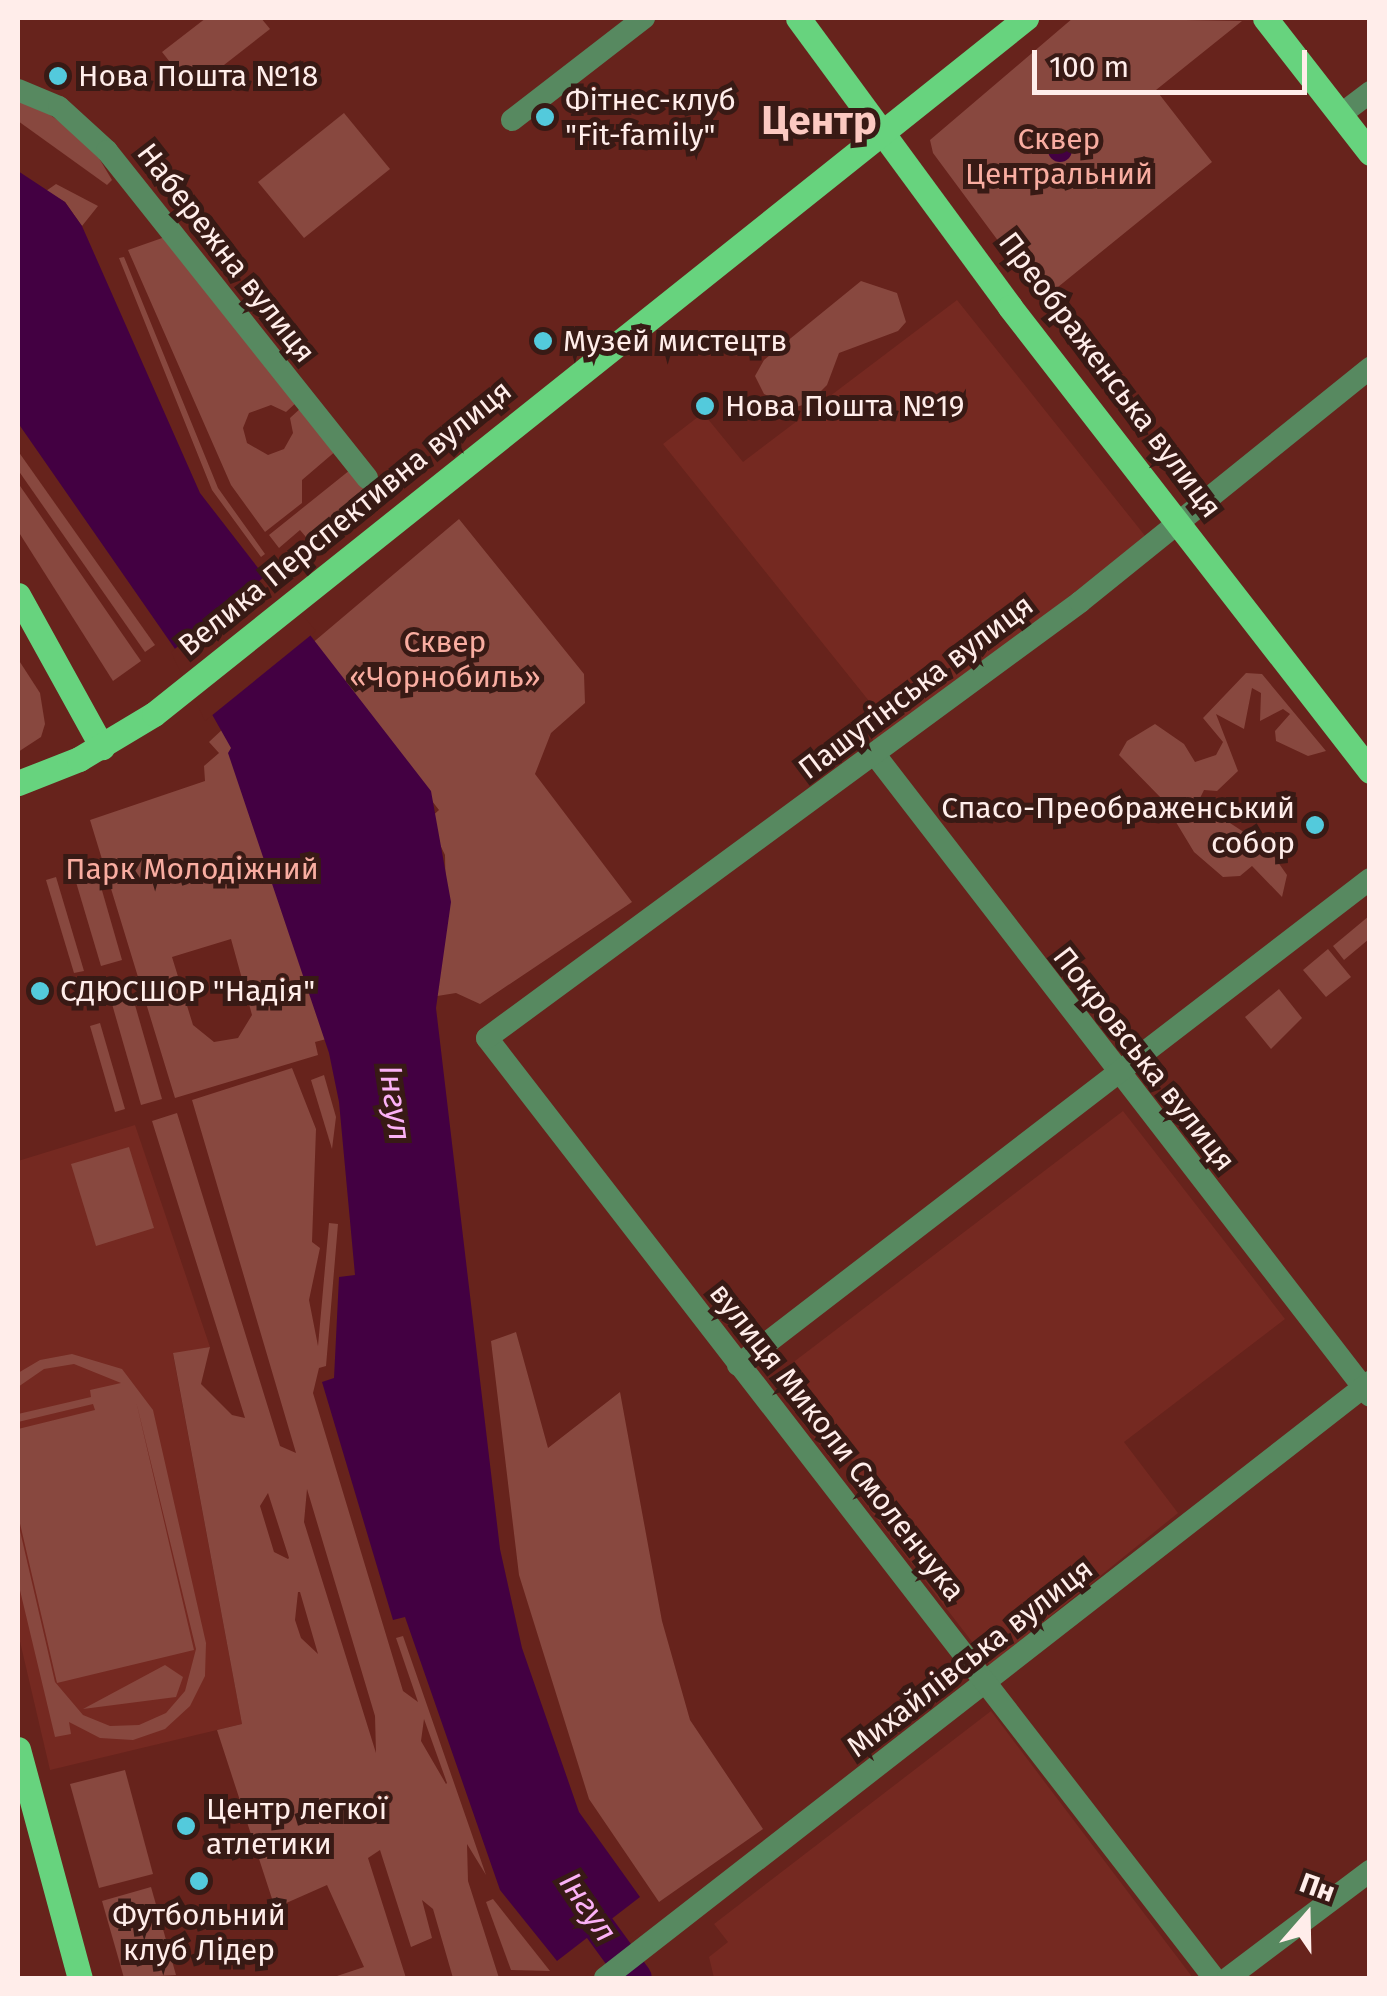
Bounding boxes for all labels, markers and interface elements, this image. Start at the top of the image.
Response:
scale bar [1037,30,1312,92]
text: 100 m [1049,49,1129,85]
place label: Нова Пошта №18 [78,58,318,94]
marker: Нова Пошта №18 [47,65,69,87]
place label: Фітнес-клуб "Fit-family" [565,82,736,152]
district label: Центр [761,97,877,145]
marker: Фітнес-клуб "Fit-family" [534,106,556,128]
park label: Сквер Центральний [965,121,1153,192]
street label: Набережна вулиця [129,136,323,370]
street label: Преображенська вулиця [991,225,1229,525]
place label: Музей мистецтв [563,323,787,359]
marker: Музей мистецтв [532,330,554,352]
street label: Велика Перспективна вулиця [171,372,519,664]
place label: Нова Пошта №19 [725,388,964,424]
marker: Нова Пошта №19 [694,395,716,417]
street label: Пашутінська вулиця [792,587,1040,787]
park label: Сквер «Чорнобиль» [349,624,541,694]
place label: Спасо-Преображенський собор [941,790,1295,860]
marker: Спасо-Преображенський собор [1304,814,1326,836]
park label: Парк Молодіжний [65,851,319,887]
street label: Покровська вулиця [1045,940,1243,1178]
place label: СДЮСШОР "Надія" [60,973,315,1009]
marker: СДЮСШОР "Надія" [29,980,51,1002]
water label: Інгул [371,1063,419,1143]
street label: вулиця Миколи Смоленчука [702,1276,972,1608]
street label: Михайлівська вулиця [840,1551,1100,1765]
place label: Центр легкої атлетики [206,1791,387,1862]
marker: Центр легкої атлетики [175,1815,197,1837]
water label: Інгул [551,1865,625,1949]
north arrow [1257,1866,1357,1966]
text: Пн [1295,1866,1340,1909]
marker: Футбольний клуб Лідер [188,1870,210,1892]
place label: Футбольний клуб Лідер [112,1897,286,1968]

